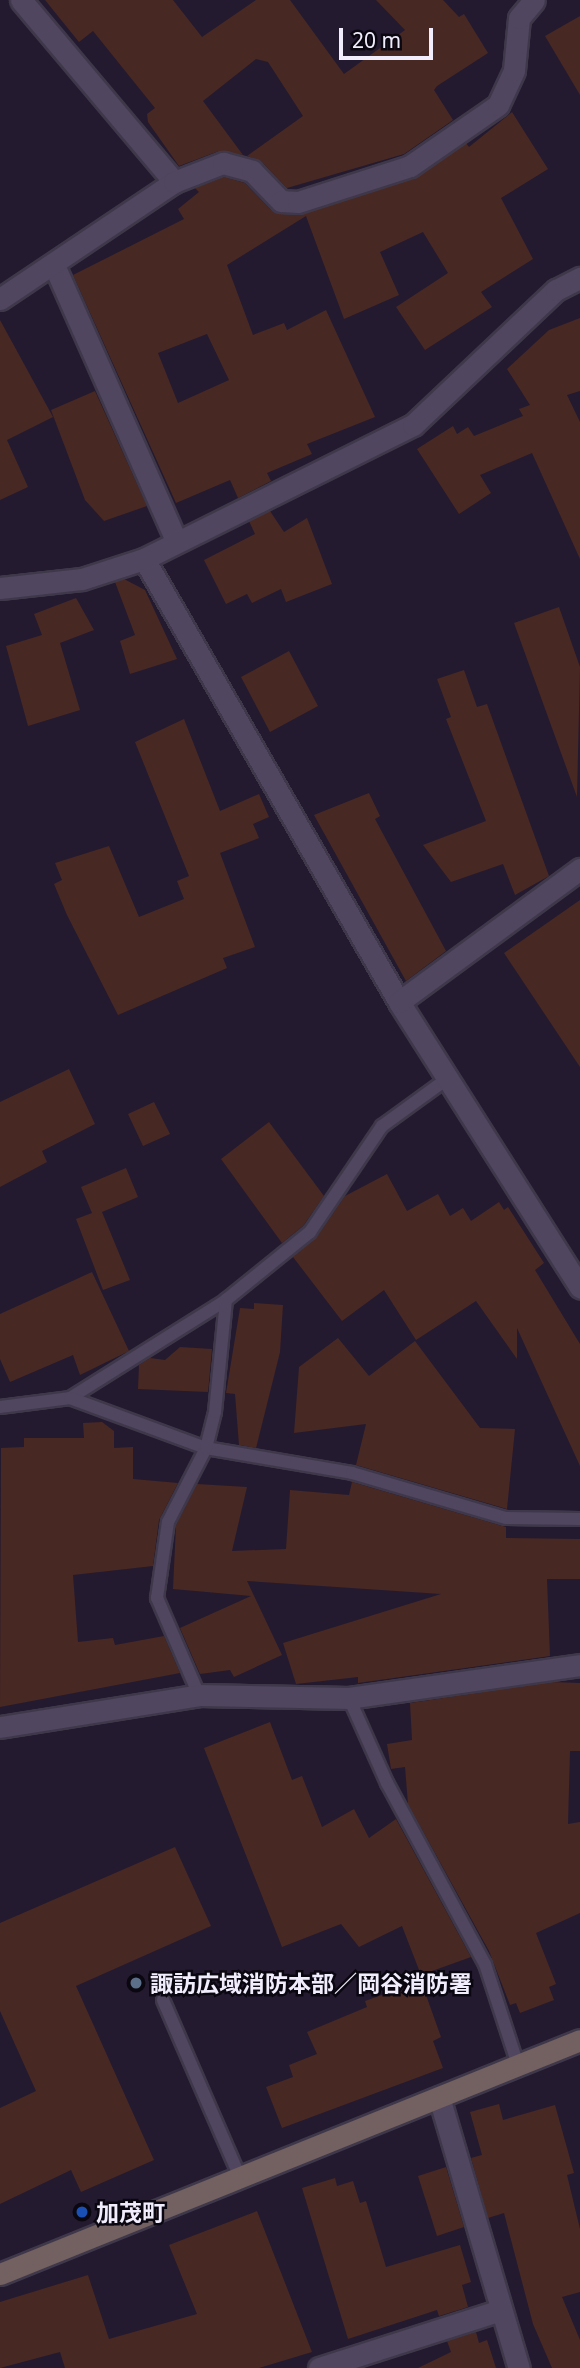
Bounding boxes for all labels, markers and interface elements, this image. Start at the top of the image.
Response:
scale bar [342,14,436,58]
text: 20 m [352,26,401,54]
place label: 諏訪広域消防本部／岡谷消防署 [150,1969,472,1997]
marker: 諏訪広域消防本部／岡谷消防署 [128,1975,144,1991]
place label: 加茂町 [96,2198,165,2226]
marker: 加茂町 [74,2204,90,2220]

